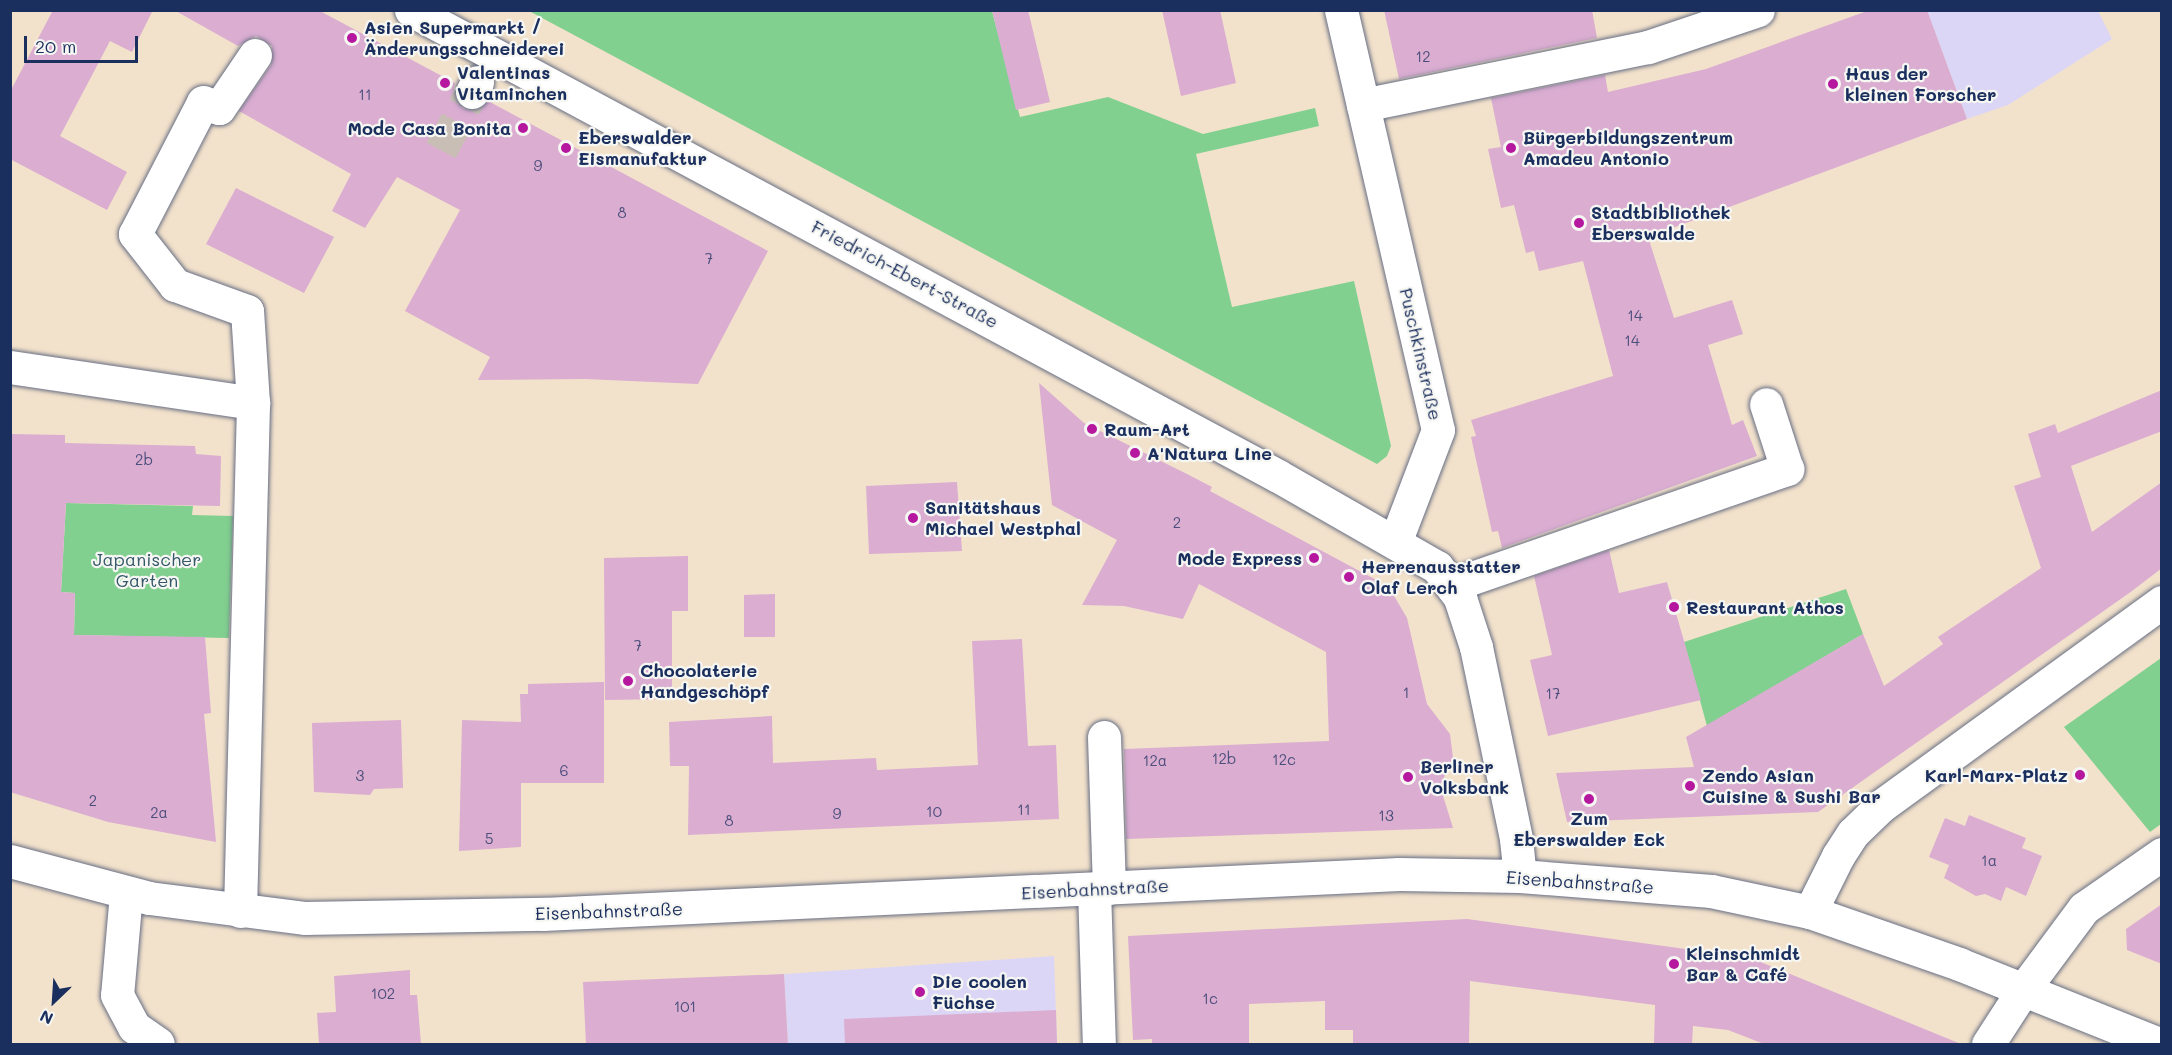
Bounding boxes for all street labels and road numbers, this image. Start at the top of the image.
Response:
street label: Friedrich-Ebert-Straße [808,216,1002,332]
street label: Puschkinstraße [1395,286,1447,422]
street label: Eisenbahnstraße [1505,866,1655,898]
street label: Eisenbahnstraße [1021,874,1169,904]
street label: Eisenbahnstraße [535,898,683,924]

